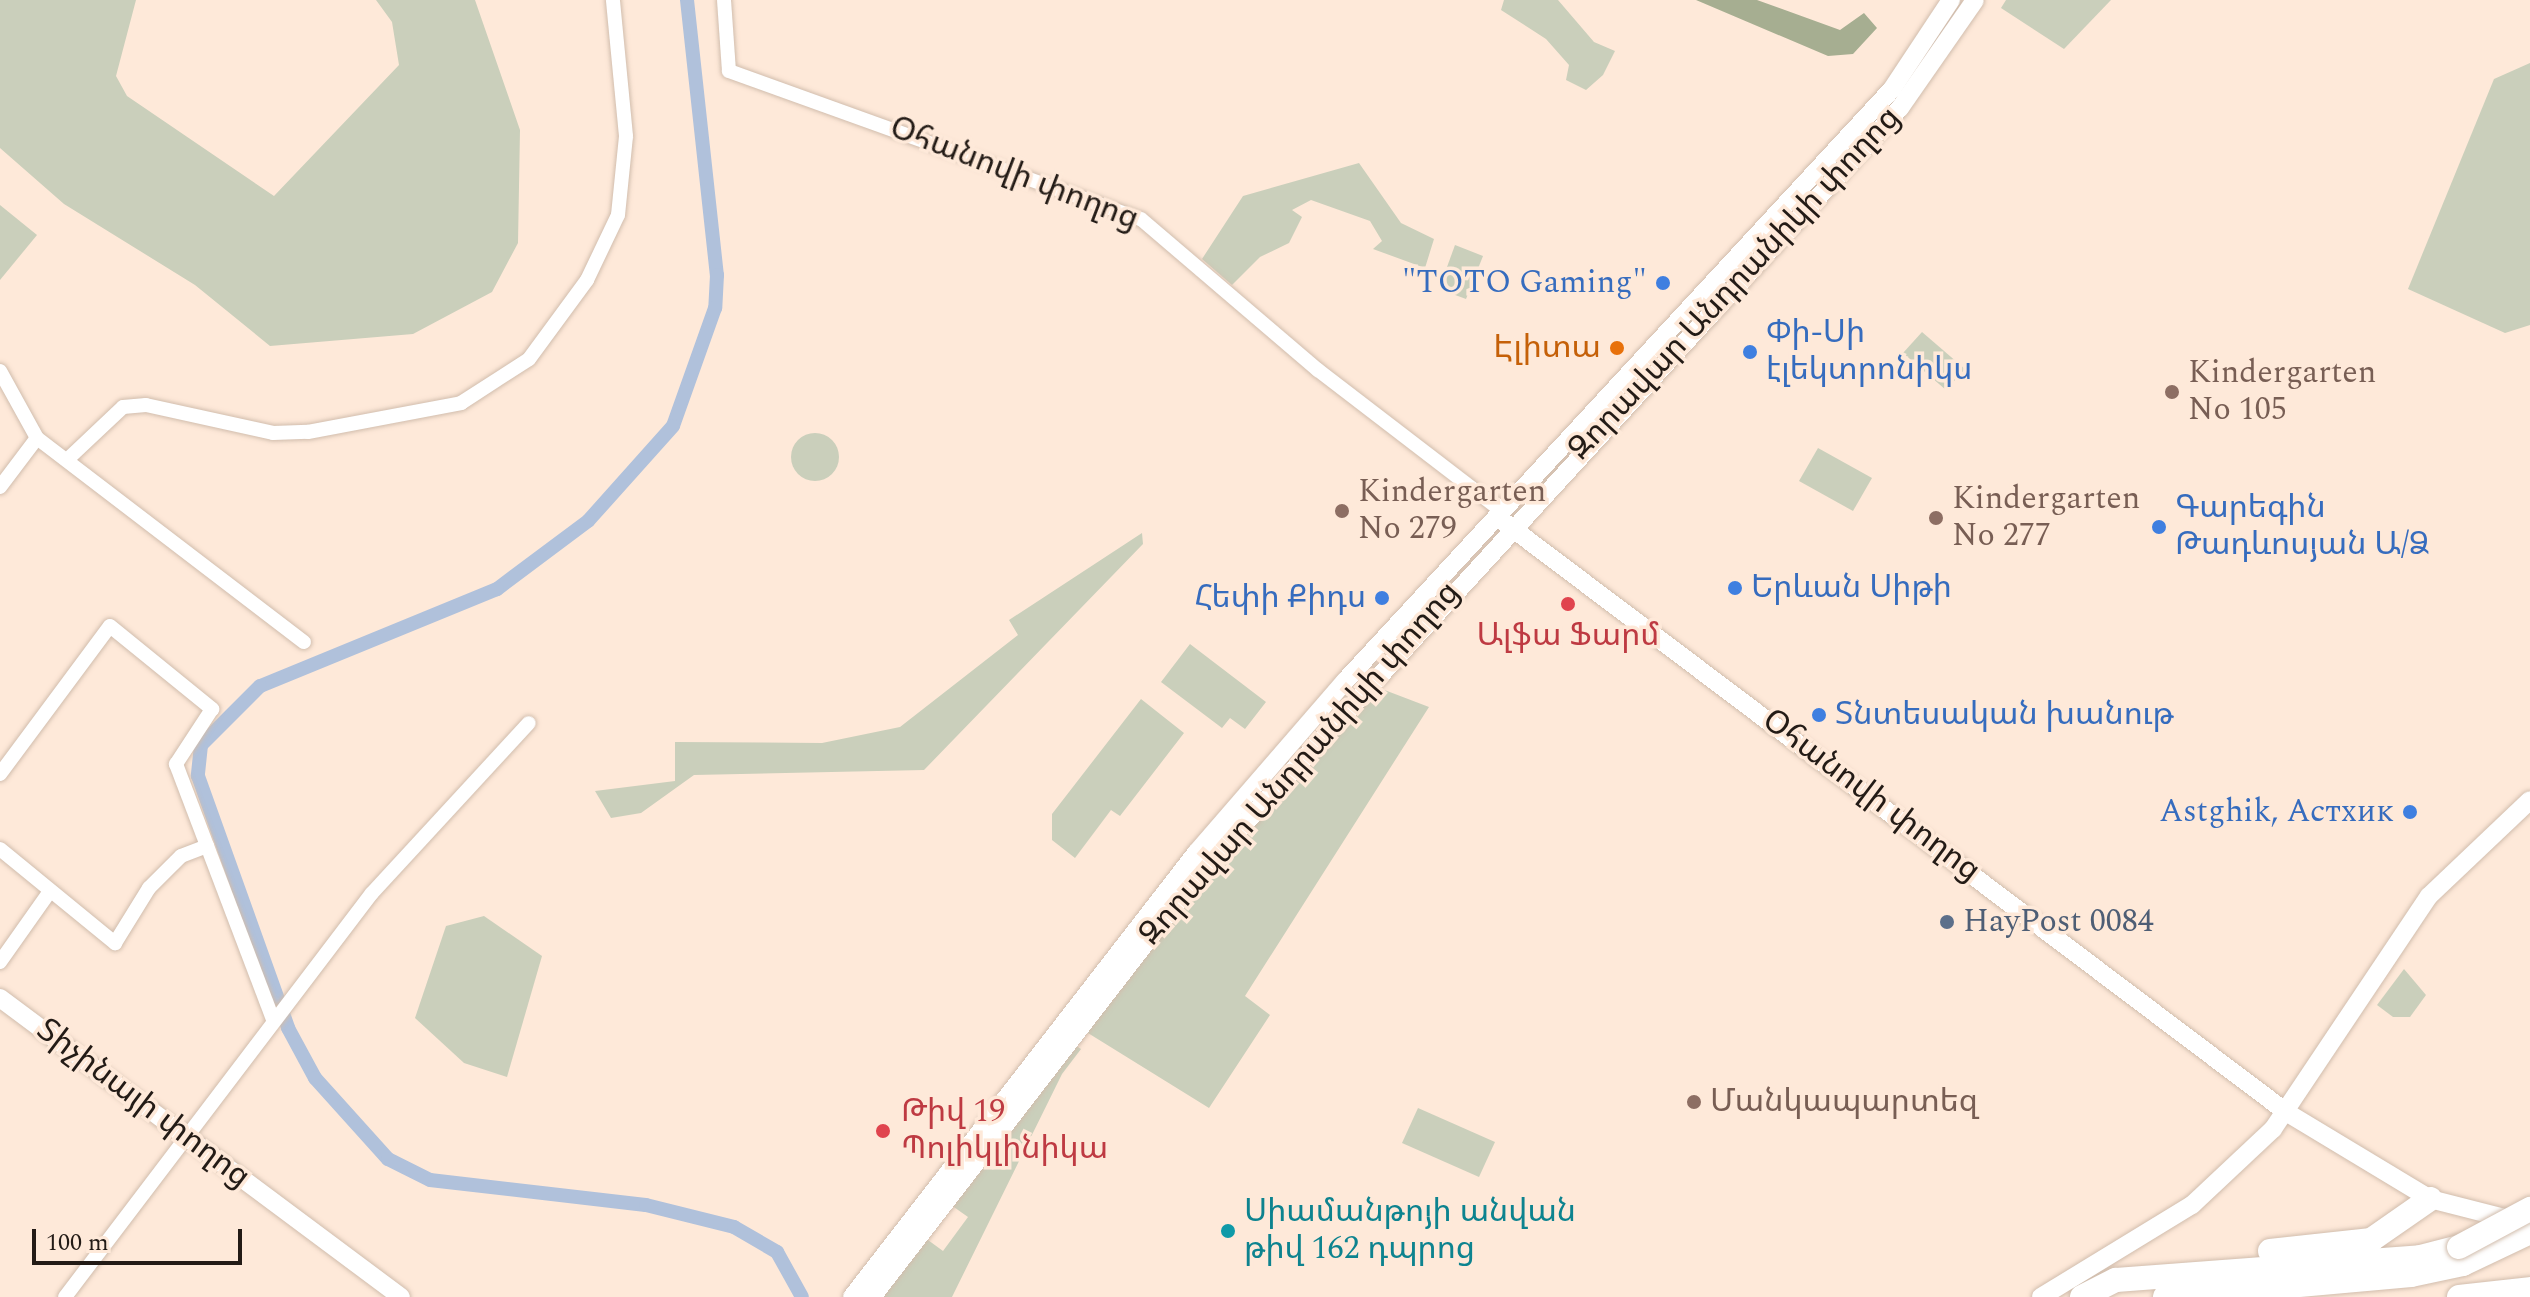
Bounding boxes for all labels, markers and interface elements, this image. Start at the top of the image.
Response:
street label: Զորավար Անդրանիկի փողոց [1561,99,1909,469]
street label: Օհանովի փողոց [884,109,1144,239]
place label: "TOTO Gaming" [1402,264,1647,302]
marker: "TOTO Gaming" [1654,274,1672,292]
place label: Փի-Սի էլեկտրոնիկս [1766,315,1972,390]
place label: Էլիտա [1493,329,1601,367]
marker: Էլիտա [1608,339,1626,357]
marker: Փի-Սի էլեկտրոնիկս [1741,343,1759,361]
place label: Kindergarten No 105 [2188,355,2376,430]
marker: Kindergarten No 105 [2163,383,2181,401]
place label: Kindergarten No 279 [1358,474,1546,549]
place label: Kindergarten No 277 [1952,481,2140,556]
place label: Գարեգին Թադևոսյան Ա/Ձ [2175,490,2430,565]
marker: Kindergarten No 279 [1333,502,1351,520]
marker: Kindergarten No 277 [1927,509,1945,527]
marker: Գարեգին Թադևոսյան Ա/Ձ [2150,518,2168,536]
place label: Երևան Սիթի [1751,569,1952,607]
street label: Զորավար Անդրանիկի փողոց [1131,574,1469,954]
place label: Հեփի Քիդս [1195,579,1366,617]
marker: Երևան Սիթի [1726,579,1744,597]
marker: Հեփի Քիդս [1373,589,1391,607]
marker: Ալֆա Ֆարմ [1559,595,1577,613]
place label: Ալֆա Ֆարմ [1476,617,1660,655]
place label: Տնտեսական խանութ [1835,696,2174,734]
street label: Օհանովի փողոց [1754,701,1988,891]
marker: Տնտեսական խանութ [1810,706,1828,724]
place label: Astghik, Астхик [2159,793,2394,831]
marker: Astghik, Астхик [2401,803,2419,821]
place label: HayPost 0084 [1963,903,2154,941]
marker: HayPost 0084 [1938,913,1956,931]
street label: Տիչինայի փողոց [29,1011,257,1197]
place label: Մանկապարտեզ [1710,1083,1978,1121]
marker: Մանկապարտեզ [1685,1093,1703,1111]
place label: Թիվ 19 Պոլիկլինիկա [901,1094,1108,1169]
marker: Թիվ 19 Պոլիկլինիկա [872,1120,894,1142]
place label: Սիամանթոյի անվան թիվ 162 դպրոց [1244,1194,1576,1269]
scale bar [36,1213,246,1263]
marker: Սիամանթոյի անվան թիվ 162 դպրոց [1219,1222,1237,1240]
text: 100 m [46,1225,109,1261]

